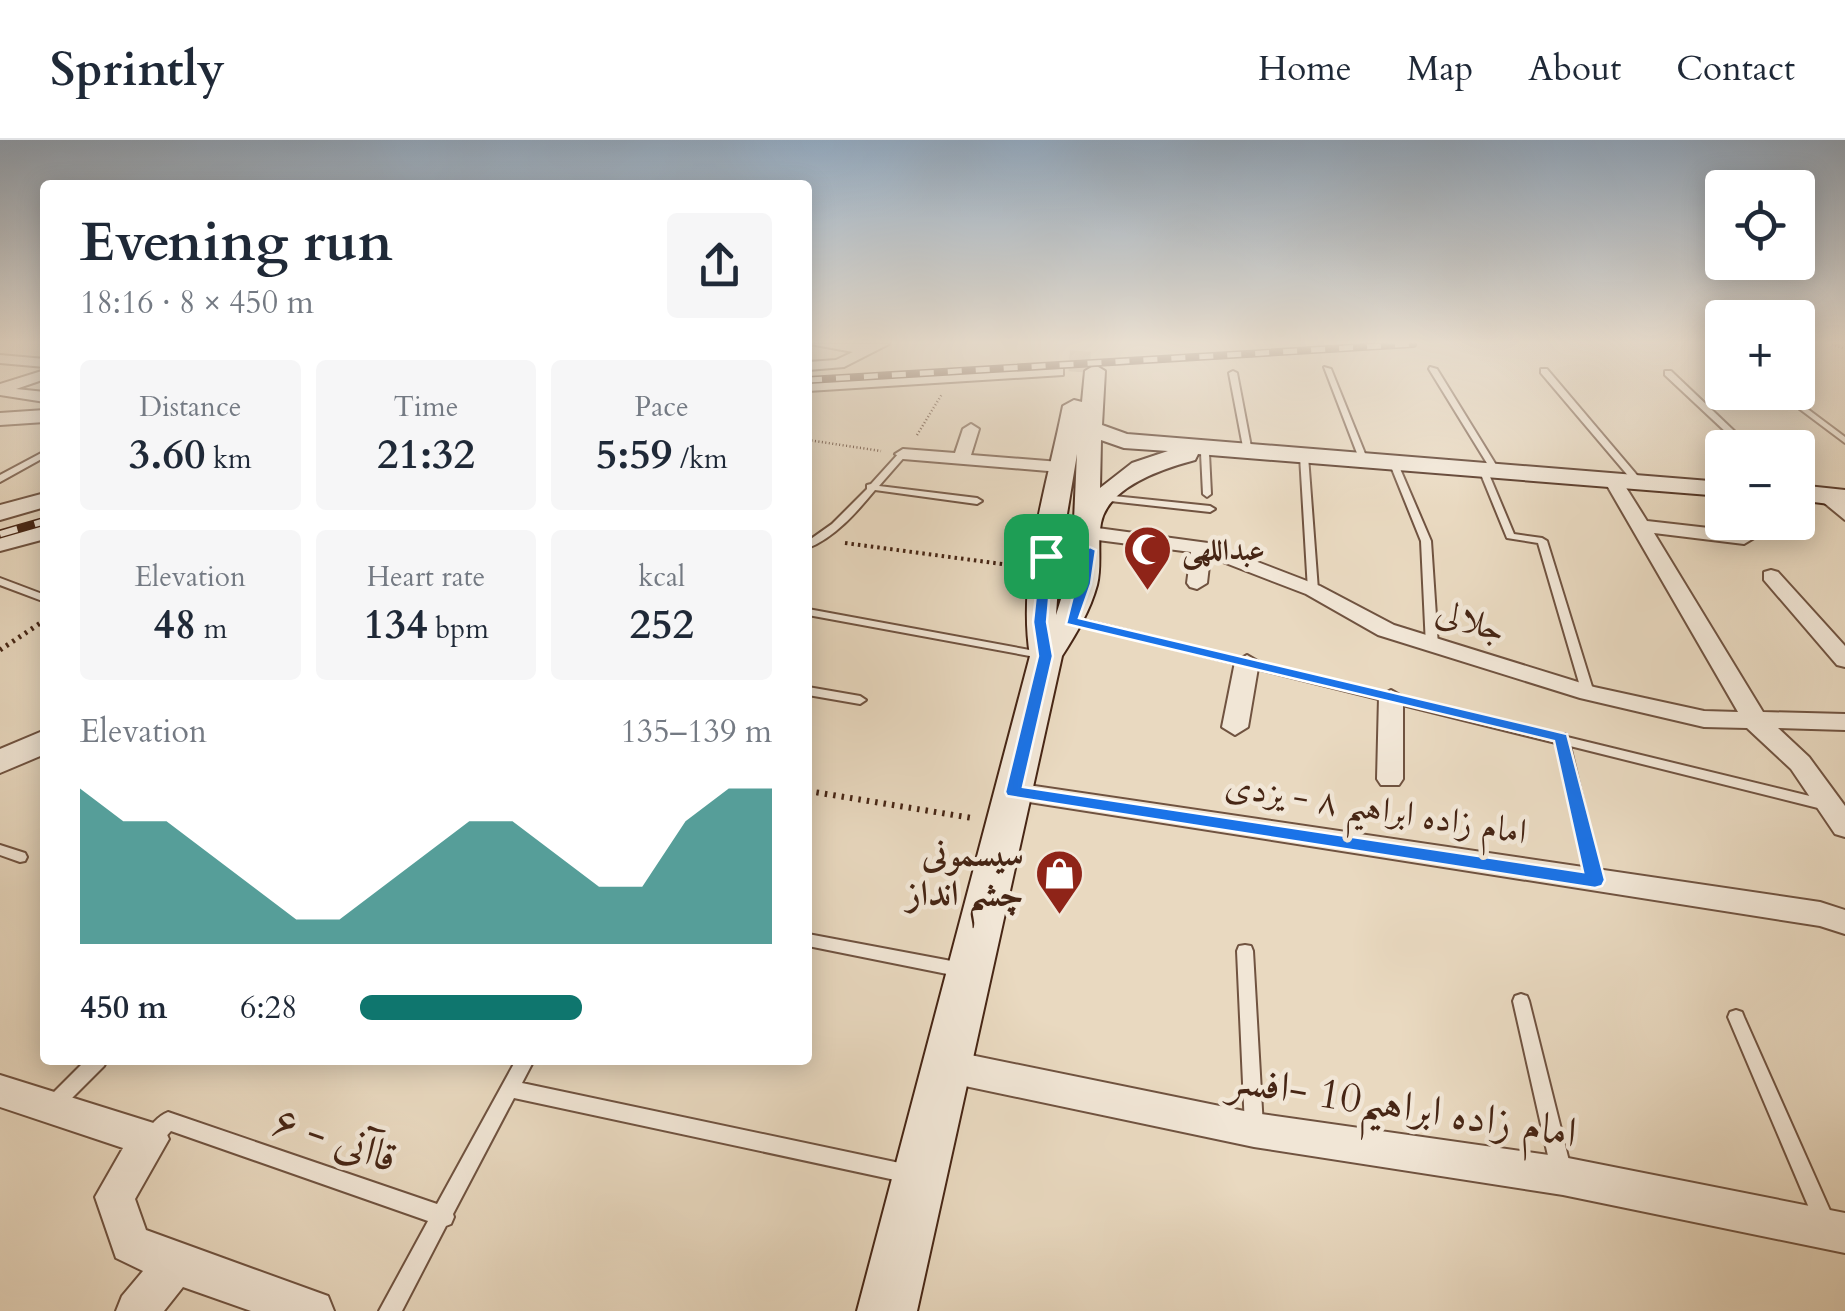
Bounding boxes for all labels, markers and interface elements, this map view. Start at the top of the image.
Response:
text: Sprintly [50,37,225,102]
text: Home [1258,45,1352,93]
text: Map [1407,45,1473,93]
text: About [1528,45,1621,93]
text: Contact [1676,45,1795,93]
map controls [1705,170,1815,540]
button: locate [1705,170,1815,280]
text: Evening run [80,206,393,280]
button: share [667,213,772,318]
text: 18:16 · 8 × 450 m [80,281,314,325]
button: + [1705,300,1815,410]
text: Distance [139,388,242,426]
text: Time [394,388,458,426]
text: Pace [635,388,689,426]
text: 3.60 [129,426,206,483]
text: 21:32 [377,426,475,483]
text: 5:59 [596,426,672,483]
button: − [1705,430,1815,540]
text: km [206,440,252,478]
text: /km [672,440,728,478]
pin [1004,514,1089,599]
mosque icon: عبداللهی [1121,524,1173,592]
icon: arrive [1019,529,1074,584]
place label: عبداللهی [1182,530,1265,571]
text: Elevation [135,558,246,596]
text: Heart rate [367,558,485,596]
text: kcal [638,558,685,596]
street label: جلالی [1430,587,1512,655]
text: 48 [153,596,196,653]
text: 134 [363,596,428,653]
text: 252 [629,596,694,653]
text: m [196,610,227,648]
text: bpm [428,610,489,648]
text: Elevation [80,710,207,754]
text: 135–139 m [620,710,772,754]
street label: امام زاده ابراهیم ۸ - یزدی [1220,761,1530,866]
place label: سیسمونی چشم انداز [903,830,1024,929]
shop icon: سیسمونی چشم انداز [1033,848,1085,916]
text: 450 m [80,986,167,1030]
text: 6:28 [240,986,297,1030]
street label: امام زاده ابراهیم10 -افسر [1219,1050,1581,1173]
street label: ۶ - قاآنی [265,1091,405,1187]

